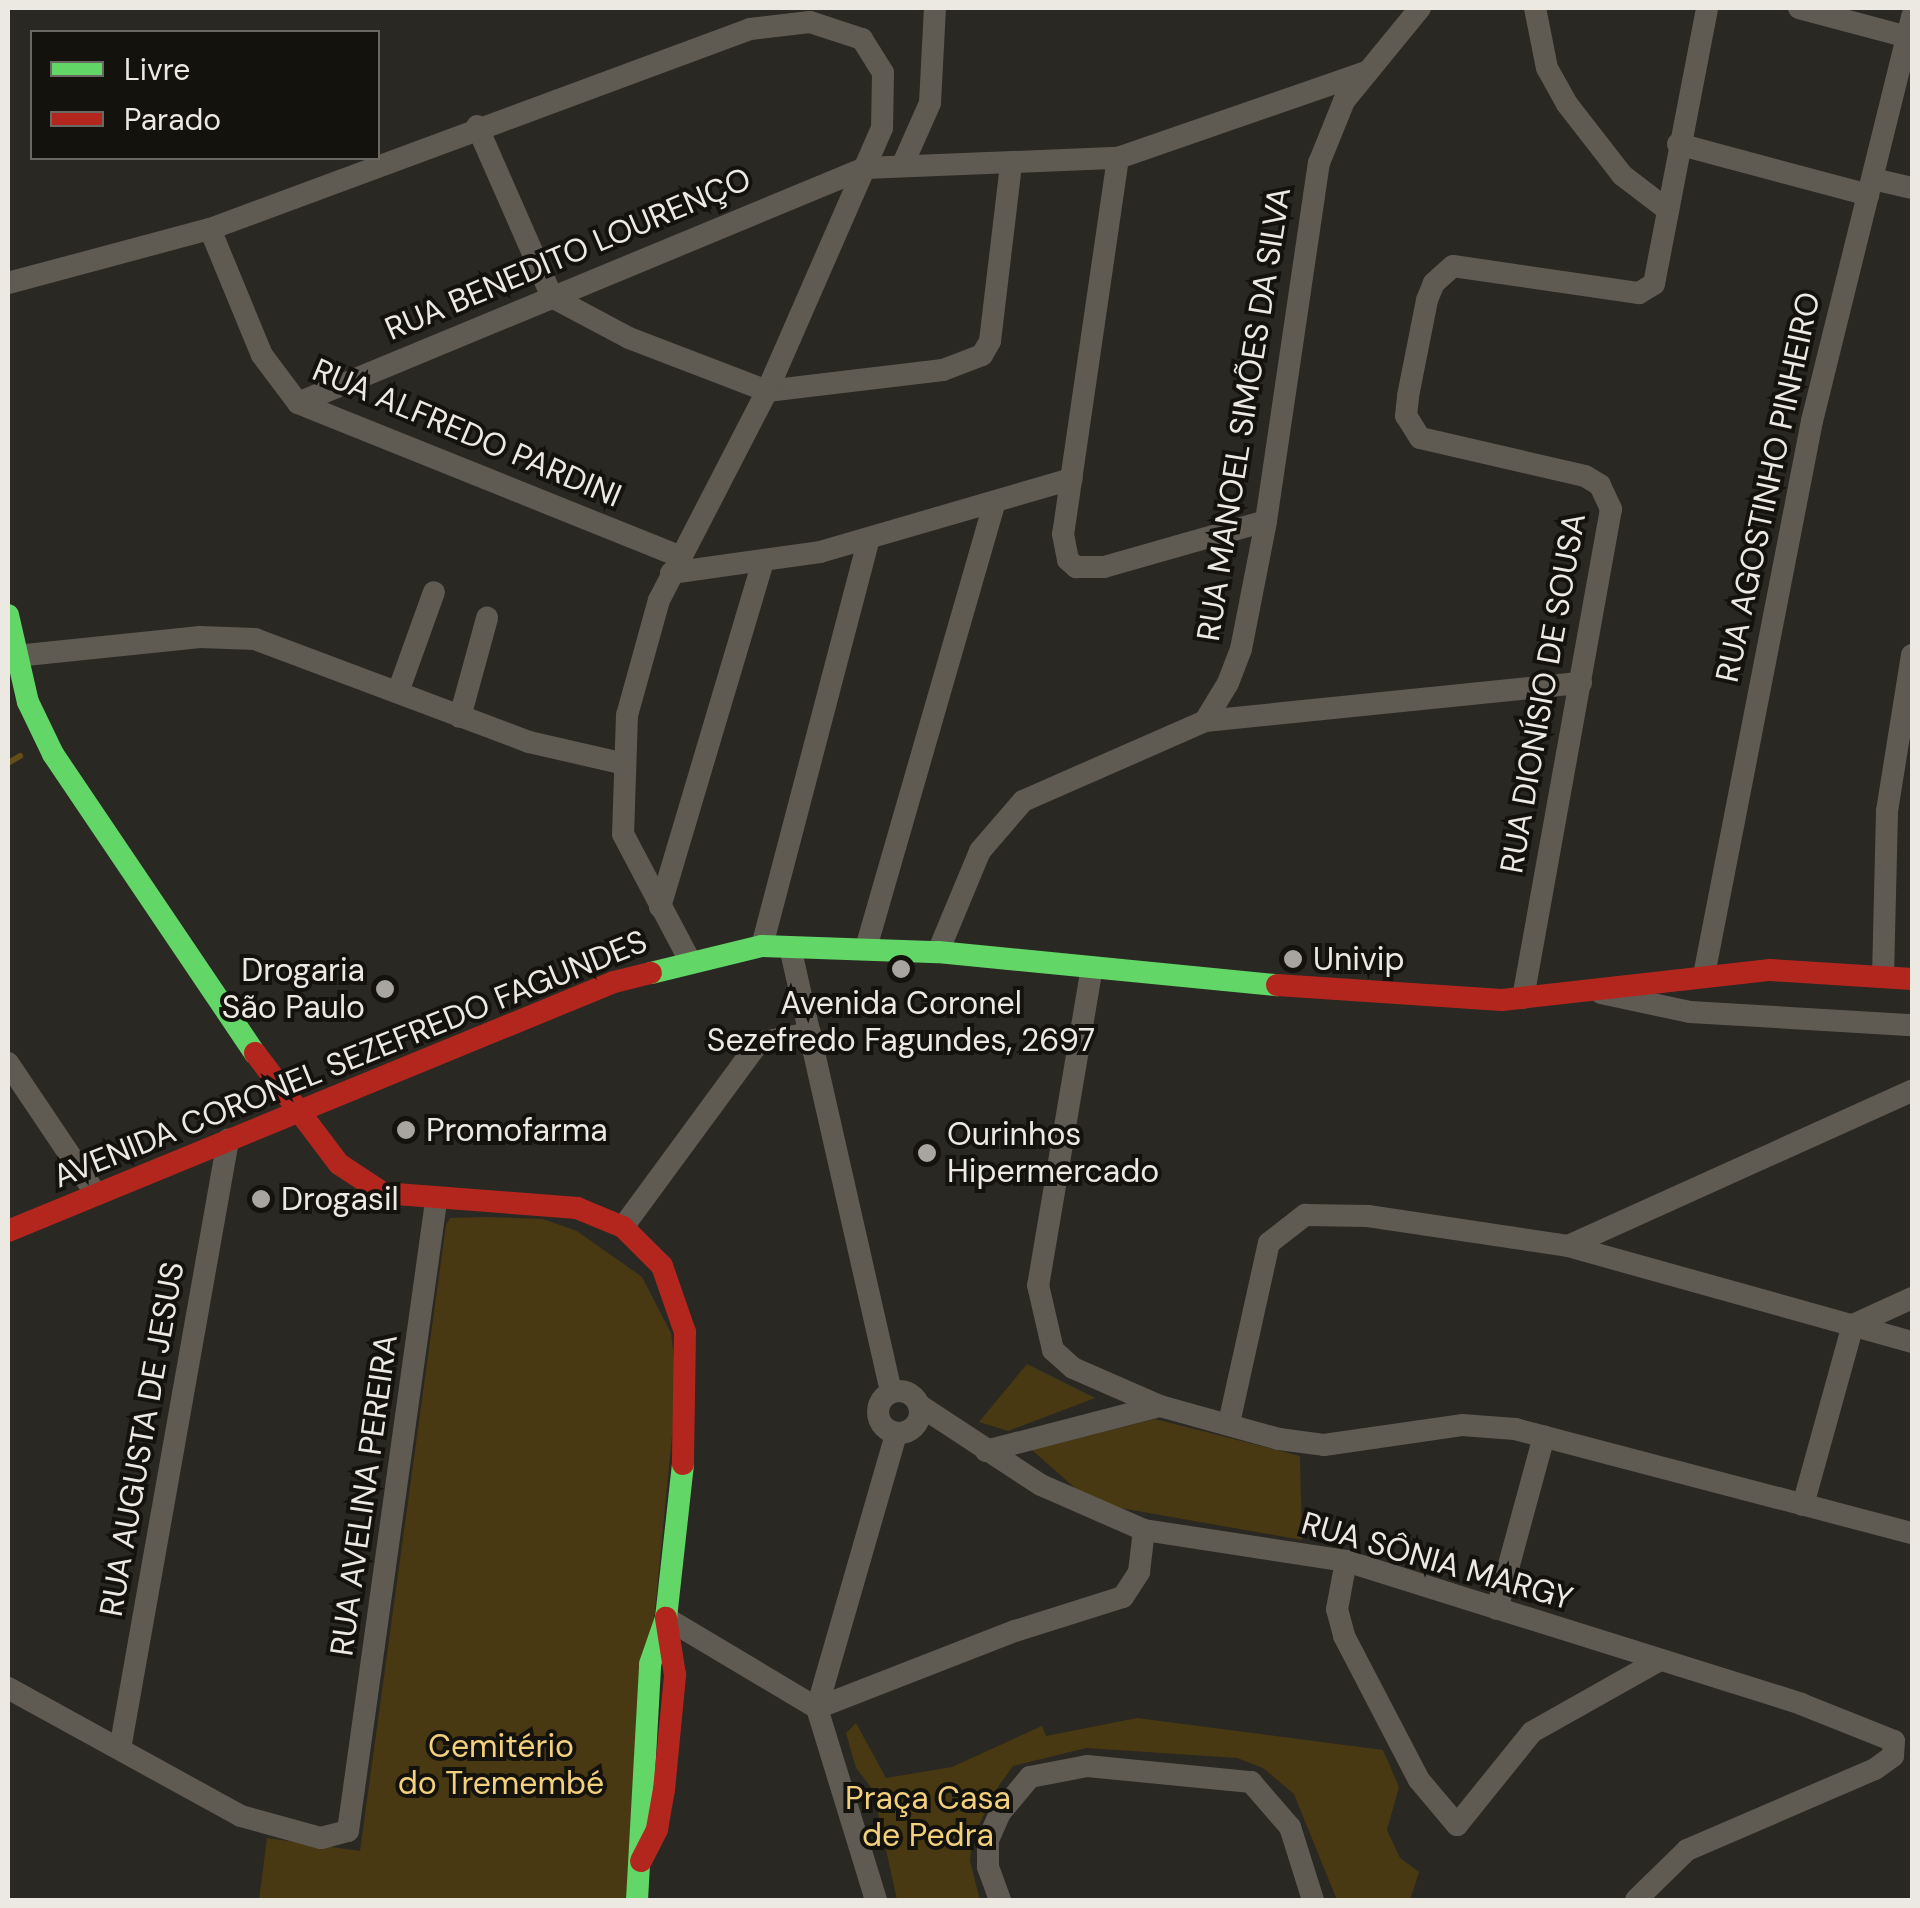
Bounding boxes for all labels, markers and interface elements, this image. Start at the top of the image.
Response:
legend [30,30,380,160]
text: Livre [124,50,190,89]
text: Parado [124,100,221,139]
street label: RUA BENEDITO LOURENÇO [379,159,757,349]
street label: RUA MANOEL SIMÕES DA SILVA [1189,184,1299,644]
street label: RUA AGOSTINHO PINHEIRO [1708,289,1828,685]
street label: RUA ALFREDO PARDINI [307,351,627,515]
street label: RUA DIONÍSIO DE SOUSA [1492,510,1594,876]
street label: AVENIDA CORONEL SEZEFREDO FAGUNDES [48,922,652,1196]
place label: Univip [1313,940,1405,978]
marker: Univip [1282,948,1304,970]
place label: Drogaria São Paulo [222,952,365,1027]
marker: Avenida Coronel Sezefredo Fagundes, 2697 [890,958,912,980]
marker: Drogaria São Paulo [374,978,396,1000]
place label: Avenida Coronel Sezefredo Fagundes, 2697 [707,985,1095,1060]
place label: Promofarma [426,1111,608,1149]
place label: Ourinhos Hipermercado [947,1116,1159,1191]
marker: Promofarma [395,1119,417,1141]
marker: Ourinhos Hipermercado [916,1142,938,1164]
place label: Drogasil [281,1180,399,1218]
marker: Drogasil [250,1188,272,1210]
street label: RUA AUGUSTA DE JESUS [92,1259,192,1619]
street label: RUA AVELINA PEREIRA [322,1332,406,1658]
street label: RUA SÔNIA MARGY [1297,1504,1577,1618]
park label: Cemitério do Tremembé [398,1728,604,1803]
park label: Praça Casa de Pedra [845,1780,1011,1855]

